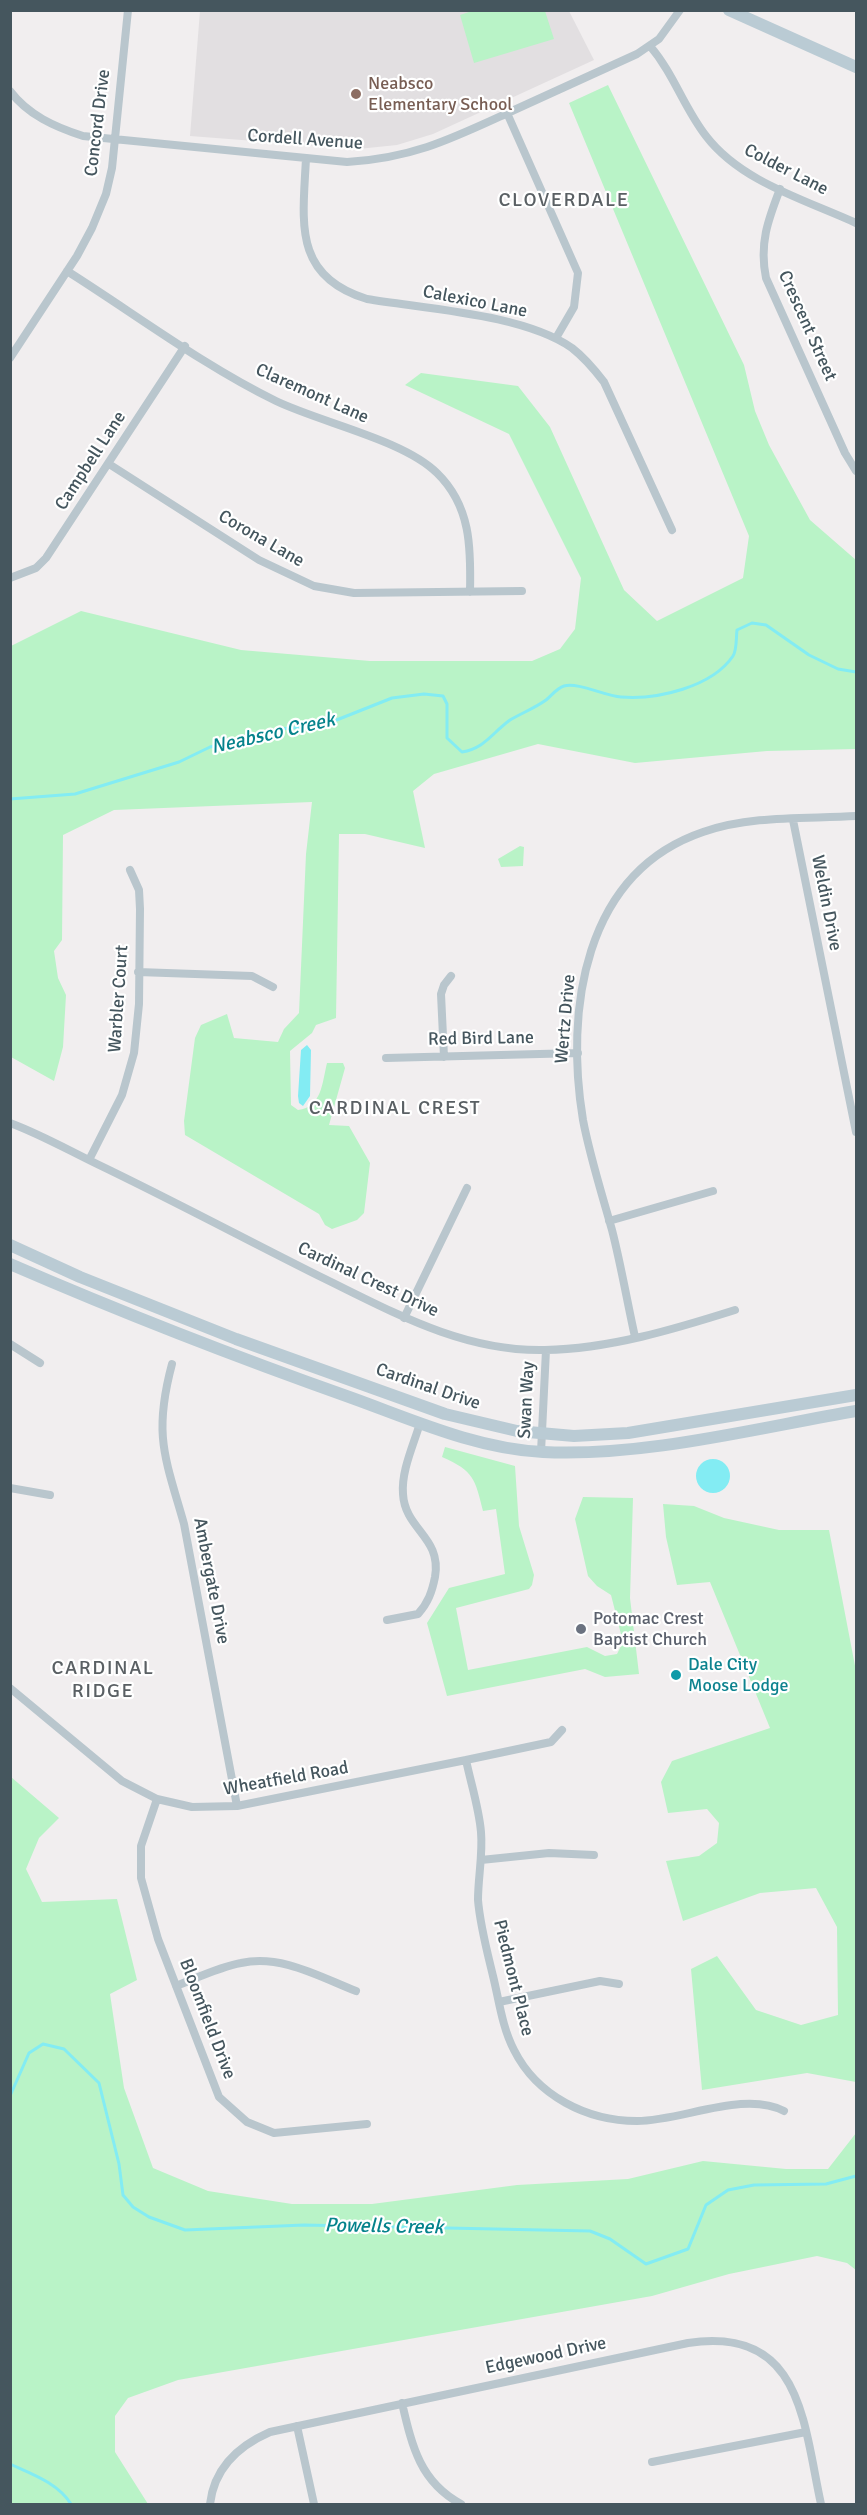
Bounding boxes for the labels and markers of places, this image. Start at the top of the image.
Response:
place label: Neabsco Elementary School [368,73,513,116]
marker: Neabsco Elementary School [349,87,363,101]
place label: Potomac Crest Baptist Church [593,1608,707,1650]
marker: Potomac Crest Baptist Church [574,1622,588,1636]
place label: Dale City Moose Lodge [688,1654,788,1696]
marker: Dale City Moose Lodge [669,1668,683,1682]

